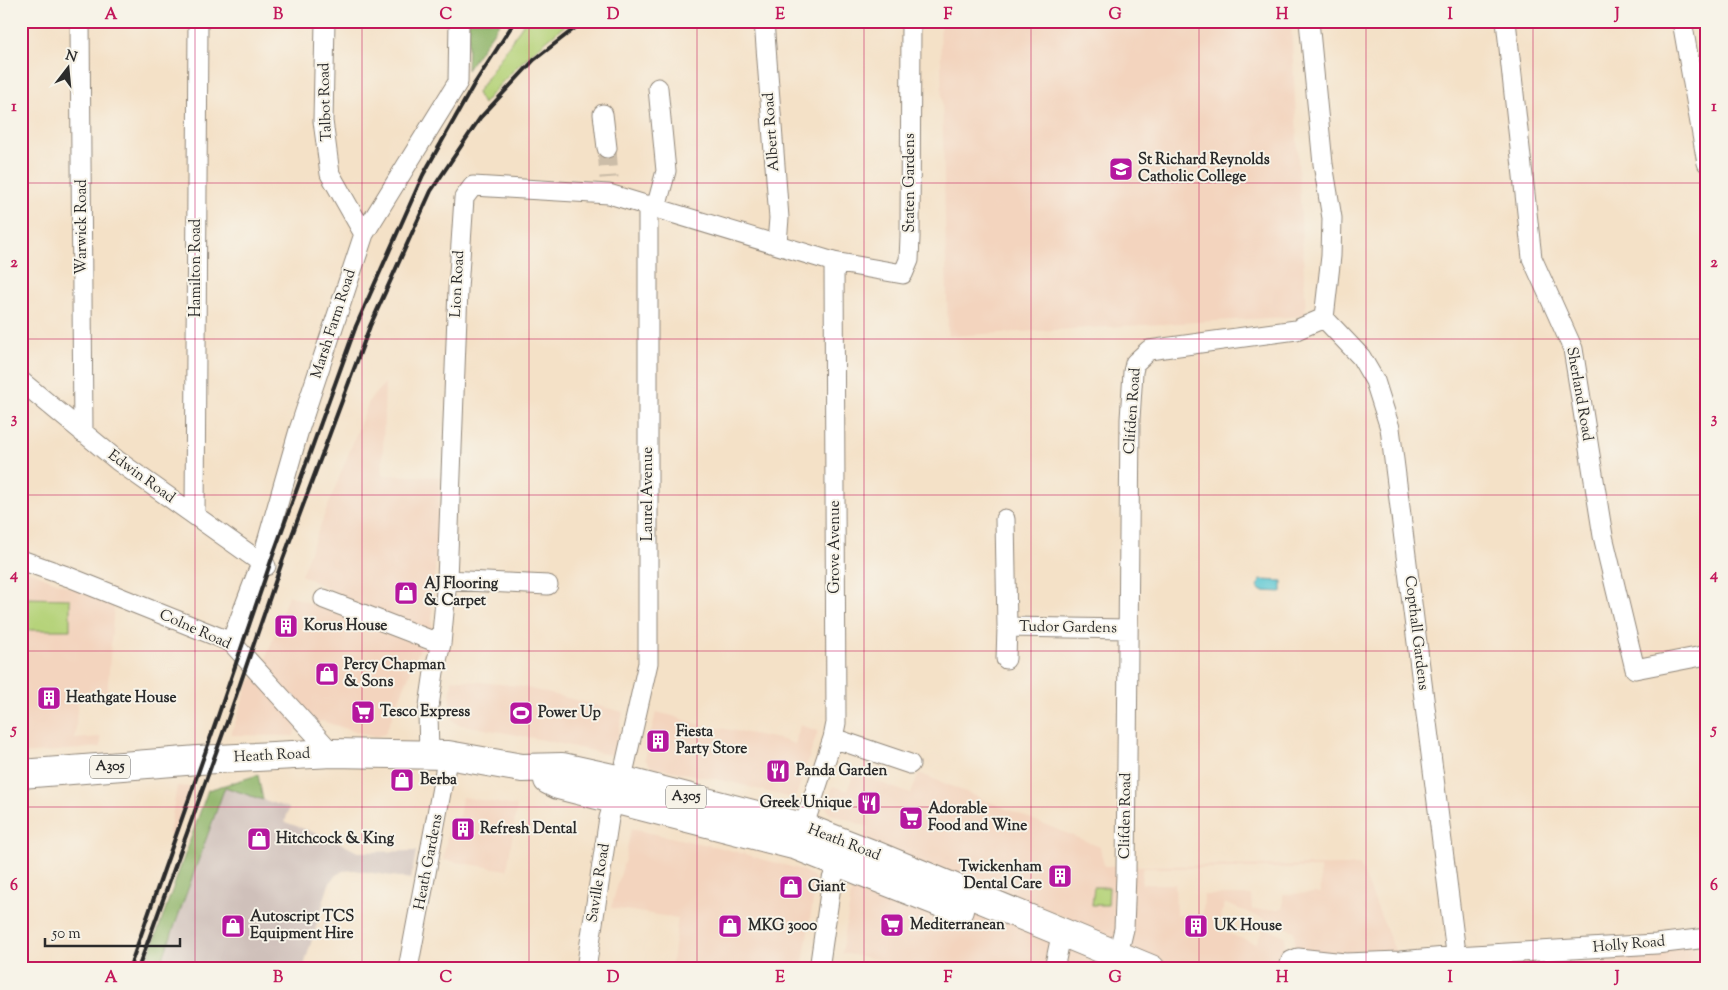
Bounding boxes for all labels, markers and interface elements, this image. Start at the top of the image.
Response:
text: A [105,4,118,27]
text: B [273,4,283,27]
text: C [440,4,453,27]
text: D [607,4,620,27]
text: E [775,4,785,27]
text: F [944,4,953,27]
text: G [1108,4,1122,27]
text: H [1276,4,1289,27]
text: I [1447,4,1453,27]
text: J [1613,4,1620,27]
north arrow [42,42,92,92]
text: N [63,46,79,69]
street label: Talbot Road [314,62,338,142]
street label: Albert Road [759,91,785,172]
text: 1 [11,96,17,119]
text: 1 [1711,96,1717,119]
street label: Staten Gardens [900,133,921,233]
place label: St Richard Reynolds Catholic College [1138,150,1270,188]
school or university icon: St Richard Reynolds Catholic College [1108,156,1134,182]
street label: Warwick Road [72,179,93,275]
street label: Hamilton Road [186,218,207,317]
street label: Lion Road [446,249,470,318]
text: 2 [10,252,18,275]
text: 2 [1710,252,1718,275]
street label: Marsh Farm Road [306,266,362,381]
street label: Sherland Road [1560,345,1598,443]
street label: Clifden Road [1120,367,1147,455]
text: 3 [11,408,18,431]
text: 3 [1711,408,1718,431]
street label: Edwin Road [103,445,179,509]
street label: Laurel Avenue [638,447,659,541]
street label: Grove Avenue [825,500,846,594]
text: 4 [9,564,18,587]
text: 4 [1709,564,1718,587]
place label: AJ Flooring & Carpet [424,574,499,612]
street label: Copthall Gardens [1399,575,1433,691]
shop icon: AJ Flooring & Carpet [393,580,419,606]
street label: Colne Road [156,605,235,655]
building icon: Korus House [273,613,299,639]
place label: Korus House [304,616,387,637]
street label: Tudor Gardens [1019,617,1117,639]
place label: Percy Chapman & Sons [344,655,446,693]
shop icon: Percy Chapman & Sons [314,661,340,687]
building icon: Heathgate House [36,685,62,711]
place label: Heathgate House [66,688,176,709]
supermarket icon: Tesco Express [350,699,376,725]
sports icon: Power Up [508,700,534,726]
place label: Tesco Express [380,702,470,723]
place label: Power Up [538,703,601,724]
text: 5 [9,719,17,742]
text: 5 [1709,719,1717,742]
place label: Fiesta Party Store [676,722,747,760]
building icon: Fiesta Party Store [645,728,671,754]
street label: Heath Road [233,743,311,768]
road number: A305 [90,756,130,779]
restaurant icon: Panda Garden [765,758,791,784]
place label: Panda Garden [796,761,887,782]
shop icon: Berba [389,767,415,793]
place label: Berba [420,770,457,791]
street label: Clifden Road [1115,772,1137,859]
road number: A305 [666,786,706,809]
restaurant icon: Greek Unique [856,790,882,816]
place label: Greek Unique [760,793,852,814]
place label: Adorable Food and Wine [928,799,1027,837]
supermarket icon: Adorable Food and Wine [898,805,924,831]
street label: Heath Gardens [409,812,449,912]
building icon: Refresh Dental [450,816,476,842]
place label: Refresh Dental [480,819,578,840]
street label: Heath Road [805,819,884,867]
shop icon: Hitchcock & King [246,826,272,852]
place label: Hitchcock & King [276,829,395,850]
street label: Saville Road [582,841,616,924]
place label: Twickenham Dental Care [959,857,1043,895]
building icon: Twickenham Dental Care [1047,863,1073,889]
shop icon: Giant [778,874,804,900]
text: 6 [10,875,18,898]
text: 6 [1710,875,1718,898]
place label: Giant [808,877,846,898]
place label: Autoscript TCS Equipment Hire [250,907,354,945]
supermarket icon: Mediterranean [879,912,905,938]
shop icon: Autoscript TCS Equipment Hire [220,913,246,939]
shop icon: MKG 3000 [717,913,743,939]
building icon: UK House [1183,913,1209,939]
scale bar [45,915,180,947]
place label: Mediterranean [910,915,1005,936]
place label: MKG 3000 [748,916,817,937]
place label: UK House [1214,916,1282,937]
text: 50 m [51,924,81,945]
street label: Holly Road [1592,931,1667,959]
text: A [105,967,118,990]
text: B [273,967,283,990]
text: C [440,967,453,990]
text: D [607,967,620,990]
text: E [775,967,785,990]
text: F [944,967,953,990]
text: G [1108,967,1122,990]
text: H [1276,967,1289,990]
text: I [1447,967,1453,990]
text: J [1613,967,1620,990]

